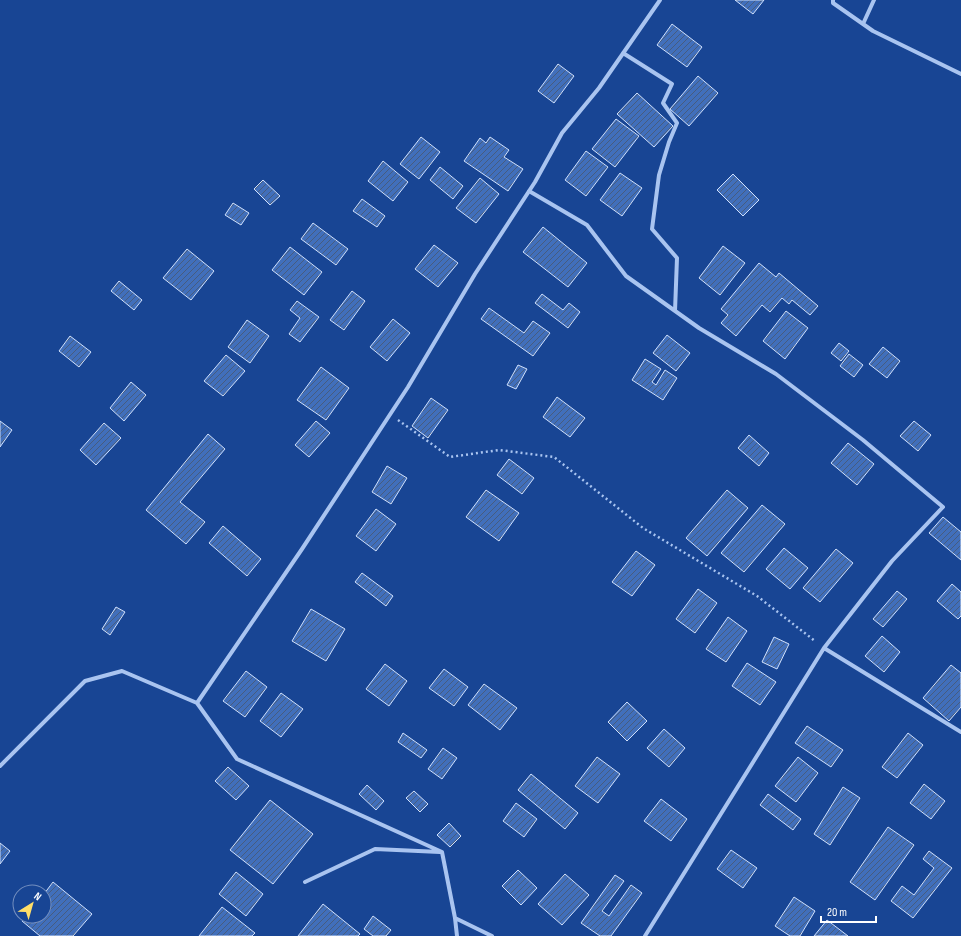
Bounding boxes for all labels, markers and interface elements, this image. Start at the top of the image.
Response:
north arrow [12,884,52,924]
text: N [31,889,44,903]
scale bar [821,898,876,924]
text: 20 m [827,905,847,920]

